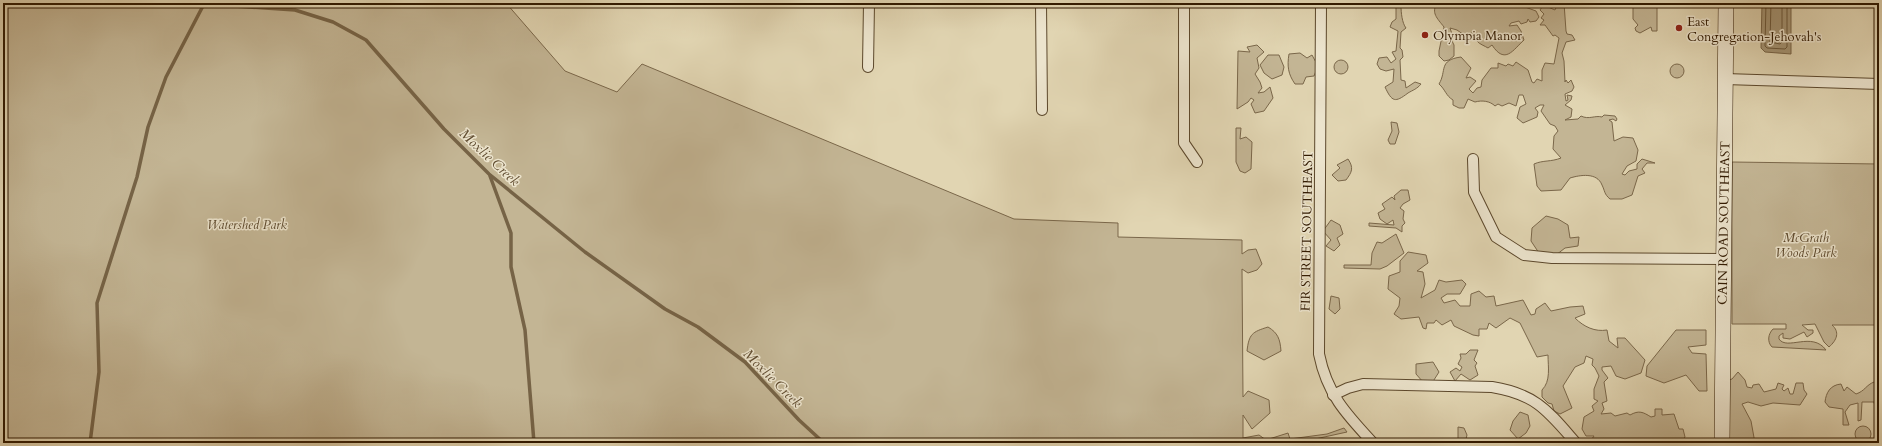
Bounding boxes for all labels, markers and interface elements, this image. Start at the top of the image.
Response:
place label: East Congregation-Jehovah's [1687,13,1821,46]
marker: East Congregation-Jehovah's [1674,23,1684,33]
place label: Olympia Manor [1433,27,1522,45]
marker: Olympia Manor [1420,30,1430,40]
water label: Moxlie Creek [455,124,524,190]
street label: CAIN ROAD SOUTHEAST [1714,140,1734,305]
street label: FIR STREET SOUTHEAST [1297,150,1317,311]
park label: Watershed Park [207,216,288,234]
park label: McGrath Woods Park [1775,229,1837,262]
water label: Moxlie Creek [739,345,806,412]

